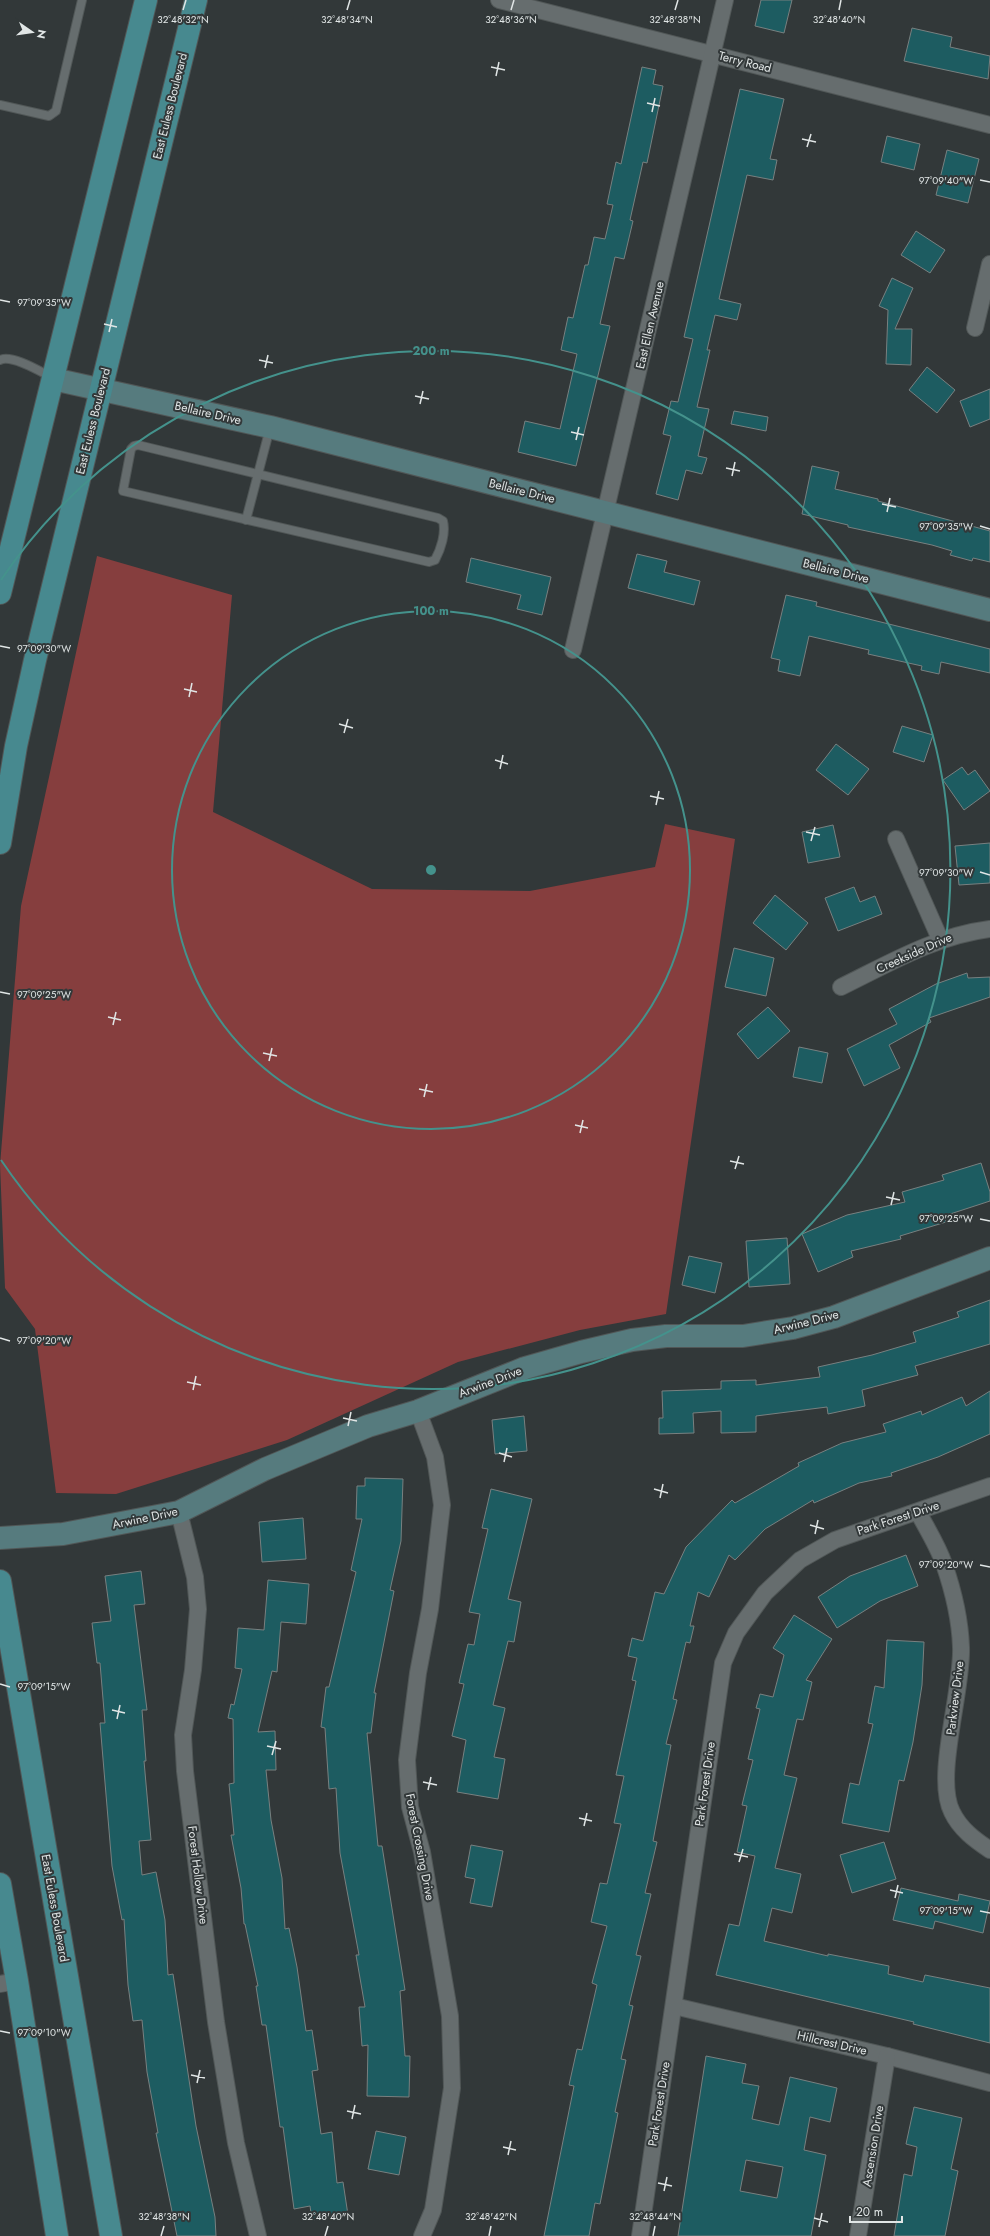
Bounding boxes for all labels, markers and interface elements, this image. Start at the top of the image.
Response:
north arrow [12,12,52,52]
text: 32°48'32"N [157,12,209,27]
text: 32°48'34"N [321,12,373,27]
text: 32°48'36"N [485,12,537,27]
text: 32°48'38"N [649,12,701,27]
text: 32°48'40"N [813,12,865,27]
text: N [33,28,51,40]
street label: Terry Road [717,47,773,77]
street label: East Euless Boulevard [148,51,192,161]
text: 97°09'40"W [919,173,973,188]
street label: East Ellen Avenue [631,279,669,371]
text: 97°09'35"W [17,295,71,310]
text: 200 m [412,342,450,360]
street label: East Euless Boulevard [71,366,115,476]
street label: Bellaire Drive [173,397,243,429]
street label: Bellaire Drive [487,474,557,508]
text: 97°09'35"W [919,519,973,534]
street label: Bellaire Drive [801,554,871,588]
text: 100 m [413,602,449,620]
text: 97°09'30"W [17,641,71,656]
centre of rings [424,863,438,877]
text: 97°09'30"W [919,865,973,880]
street label: Creekside Drive [873,928,955,978]
text: 97°09'25"W [17,987,71,1002]
text: 97°09'25"W [919,1211,973,1226]
street label: Arwine Drive [772,1305,840,1339]
text: 97°09'20"W [17,1333,71,1348]
street label: Arwine Drive [456,1362,524,1402]
street label: Park Forest Drive [855,1496,941,1540]
street label: Arwine Drive [111,1502,179,1534]
text: 97°09'20"W [919,1557,973,1572]
street label: Parkview Drive [942,1660,968,1736]
text: 97°09'15"W [18,1679,70,1694]
street label: Park Forest Drive [690,1741,720,1827]
street label: Forest Crossing Drive [401,1792,439,1902]
street label: Forest Hollow Drive [183,1825,213,1925]
street label: East Euless Boulevard [37,1853,73,1963]
text: 97°09'15"W [920,1903,972,1918]
text: 97°09'10"W [17,2025,71,2040]
street label: Hillcrest Drive [795,2026,869,2060]
street label: Park Forest Drive [643,2060,675,2148]
street label: Ascension Drive [858,2104,888,2188]
scale bar [850,2198,902,2224]
text: 20 m [856,2203,883,2221]
text: 32°48'38"N [138,2209,190,2224]
text: 32°48'40"N [302,2209,354,2224]
text: 32°48'42"N [465,2209,517,2224]
text: 32°48'44"N [629,2209,681,2224]

